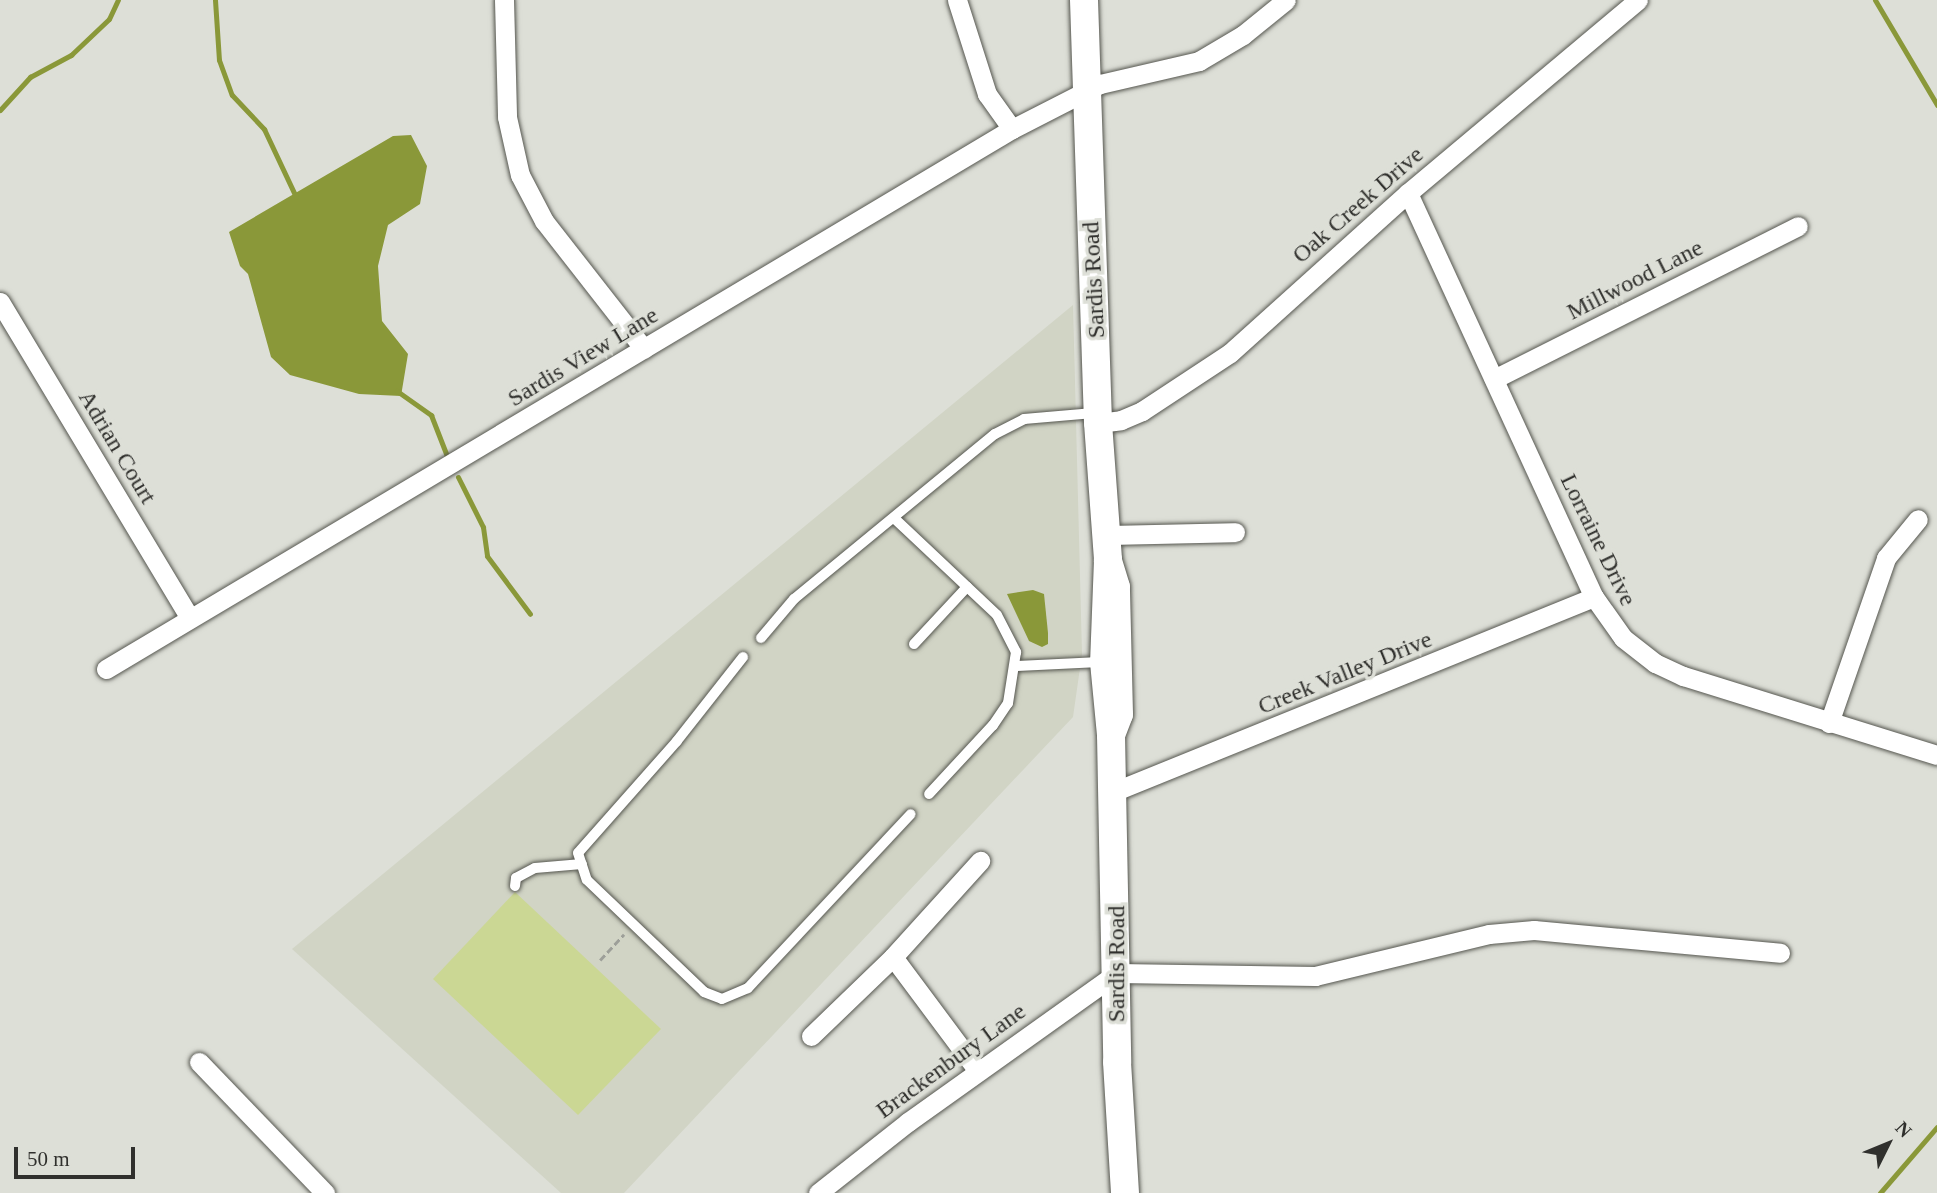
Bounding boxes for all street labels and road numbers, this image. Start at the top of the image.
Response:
street label: Oak Creek Drive [1287,140,1429,270]
street label: Sardis Road [1077,221,1111,339]
street label: Millwood Lane [1562,233,1708,327]
street label: Sardis View Lane [503,301,663,413]
street label: Adrian Court [72,385,162,509]
street label: Lorraine Drive [1554,469,1642,611]
street label: Creek Valley Drive [1254,625,1436,721]
street label: Sardis Road [1103,906,1131,1022]
street label: Brackenbury Lane [871,997,1031,1125]

